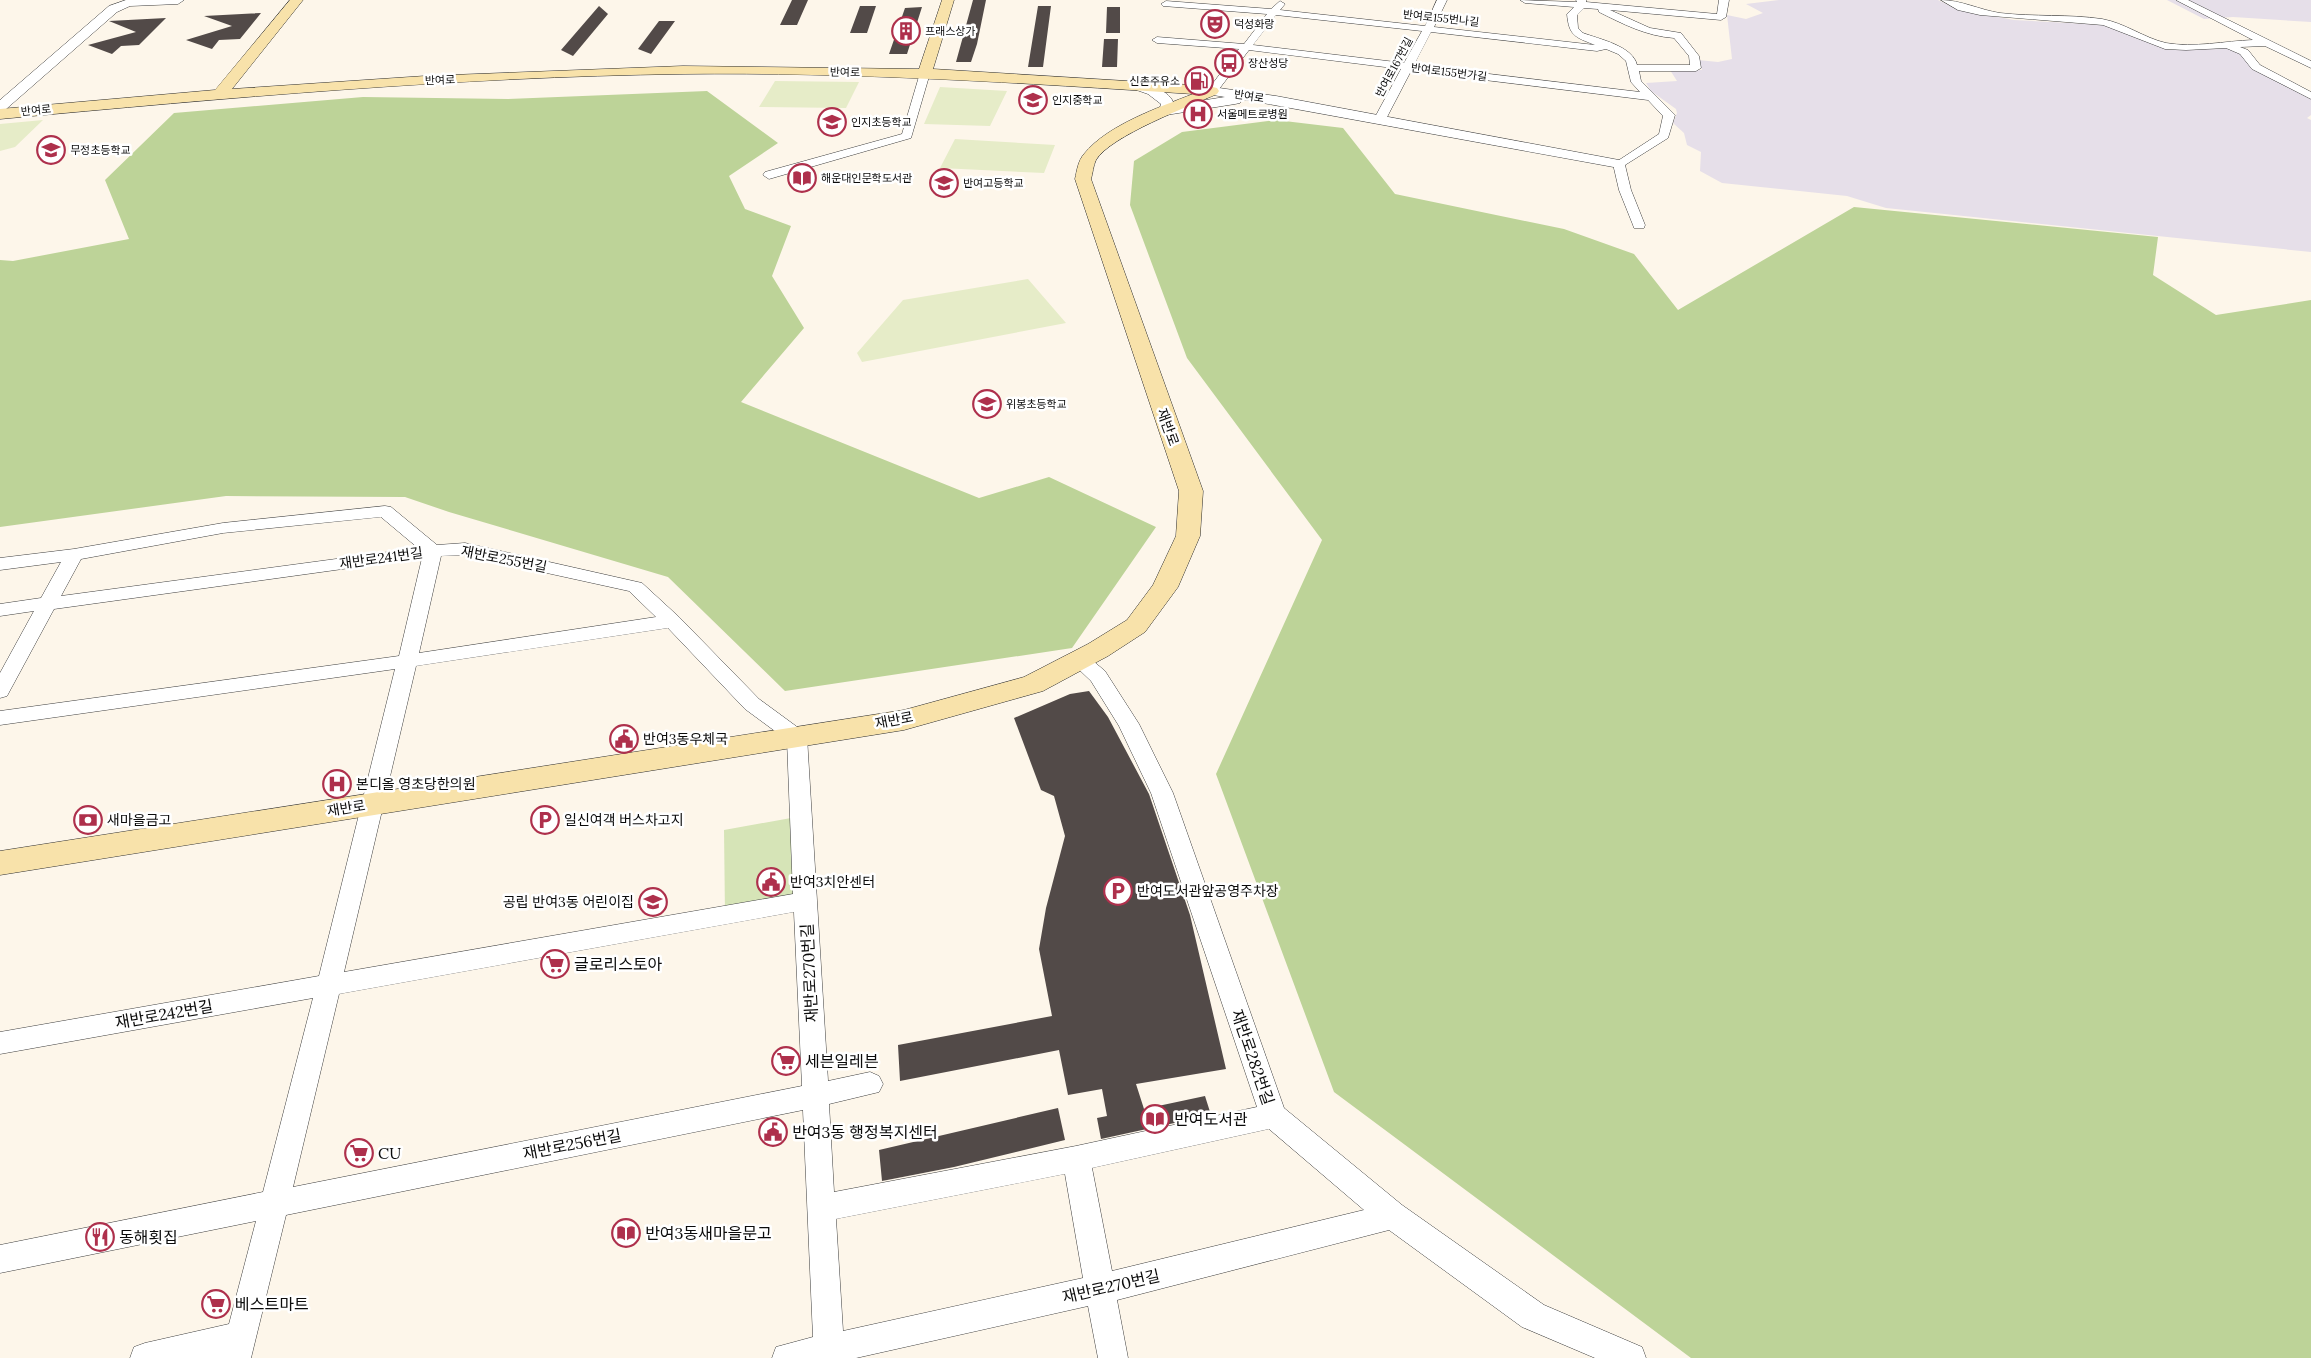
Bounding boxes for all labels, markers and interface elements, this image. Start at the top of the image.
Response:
street label: 반여로155번나길 [1402,7,1480,29]
theatre icon: 덕성화랑 [1200,9,1230,39]
building icon: 프래스상가 [891,16,921,46]
place label: 덕성화랑 [1234,17,1274,31]
place label: 프래스상가 [925,24,976,38]
street label: 반여로167번길 [1372,35,1416,99]
bus stop icon: 장산성당 [1214,48,1244,78]
place label: 장산성당 [1248,56,1288,70]
street label: 반여로155번가길 [1410,60,1488,84]
street label: 반여로 [830,65,860,79]
fuel station icon: 신촌주유소 [1184,66,1214,96]
street label: 반여로 [425,72,455,88]
place label: 신촌주유소 [1129,74,1180,88]
school or university icon: 인지중학교 [1018,85,1048,115]
street label: 반여로 [1233,87,1265,105]
place label: 인지중학교 [1052,93,1103,107]
hospital icon: 서울메트로병원 [1183,99,1213,129]
street label: 반여로 [20,101,52,119]
school or university icon: 인지초등학교 [817,107,847,137]
place label: 서울메트로병원 [1217,107,1288,121]
place label: 인지초등학교 [851,115,912,129]
school or university icon: 무정초등학교 [36,135,66,165]
place label: 무정초등학교 [70,143,131,157]
library icon: 해운대인문학도서관 [787,163,817,193]
school or university icon: 반여고등학교 [929,168,959,198]
place label: 해운대인문학도서관 [821,171,912,185]
place label: 반여고등학교 [963,176,1024,190]
school or university icon: 위봉초등학교 [972,389,1002,419]
place label: 위봉초등학교 [1006,397,1067,411]
street label: 재반로 [1153,406,1183,448]
street label: 재반로255번길 [459,542,549,576]
street label: 재반로241번길 [338,543,424,573]
street label: 재반로 [873,707,915,733]
public building icon: 반여3동우체국 [609,724,639,754]
place label: 반여3동우체국 [643,730,728,748]
hospital icon: 본디올 영초당한의원 [322,769,352,799]
place label: 본디올 영초당한의원 [356,775,476,793]
street label: 재반로 [326,796,367,820]
bank icon: 새마을금고 [73,805,103,835]
parking icon: 일신여객 버스차고지 [530,805,560,835]
place label: 새마을금고 [107,811,172,829]
place label: 일신여객 버스차고지 [564,811,684,829]
public building icon: 반여3치안센터 [756,867,786,897]
place label: 반여3치안센터 [790,873,875,891]
parking icon: 반여도서관앞공영주차장 [1103,876,1133,906]
place label: 반여도서관앞공영주차장 [1137,882,1279,900]
school or university icon: 공립 반여3동 어린이집 [638,887,668,917]
place label: 공립 반여3동 어린이집 [503,893,634,911]
street label: 재반로270번길 [796,923,822,1023]
supermarket icon: 글로리스토아 [540,949,570,979]
place label: 글로리스토아 [574,954,663,974]
street label: 재반로242번길 [113,996,215,1032]
street label: 재반로282번길 [1227,1007,1279,1107]
supermarket icon: 세븐일레븐 [771,1046,801,1076]
place label: 세븐일레븐 [805,1051,879,1071]
library icon: 반여도서관 [1140,1104,1170,1134]
place label: 반여도서관 [1174,1109,1248,1129]
public building icon: 반여3동 행정복지센터 [758,1117,788,1147]
place label: 반여3동 행정복지센터 [792,1122,938,1142]
street label: 재반로256번길 [521,1125,623,1163]
supermarket icon: CU [344,1138,374,1168]
place label: CU [378,1143,401,1163]
library icon: 반여3동새마을문고 [611,1218,641,1248]
restaurant icon: 동해횟집 [85,1222,115,1252]
place label: 반여3동새마을문고 [645,1223,772,1243]
place label: 동해횟집 [119,1227,178,1247]
street label: 재반로270번길 [1060,1265,1162,1307]
supermarket icon: 베스트마트 [201,1289,231,1319]
place label: 베스트마트 [235,1294,309,1314]

